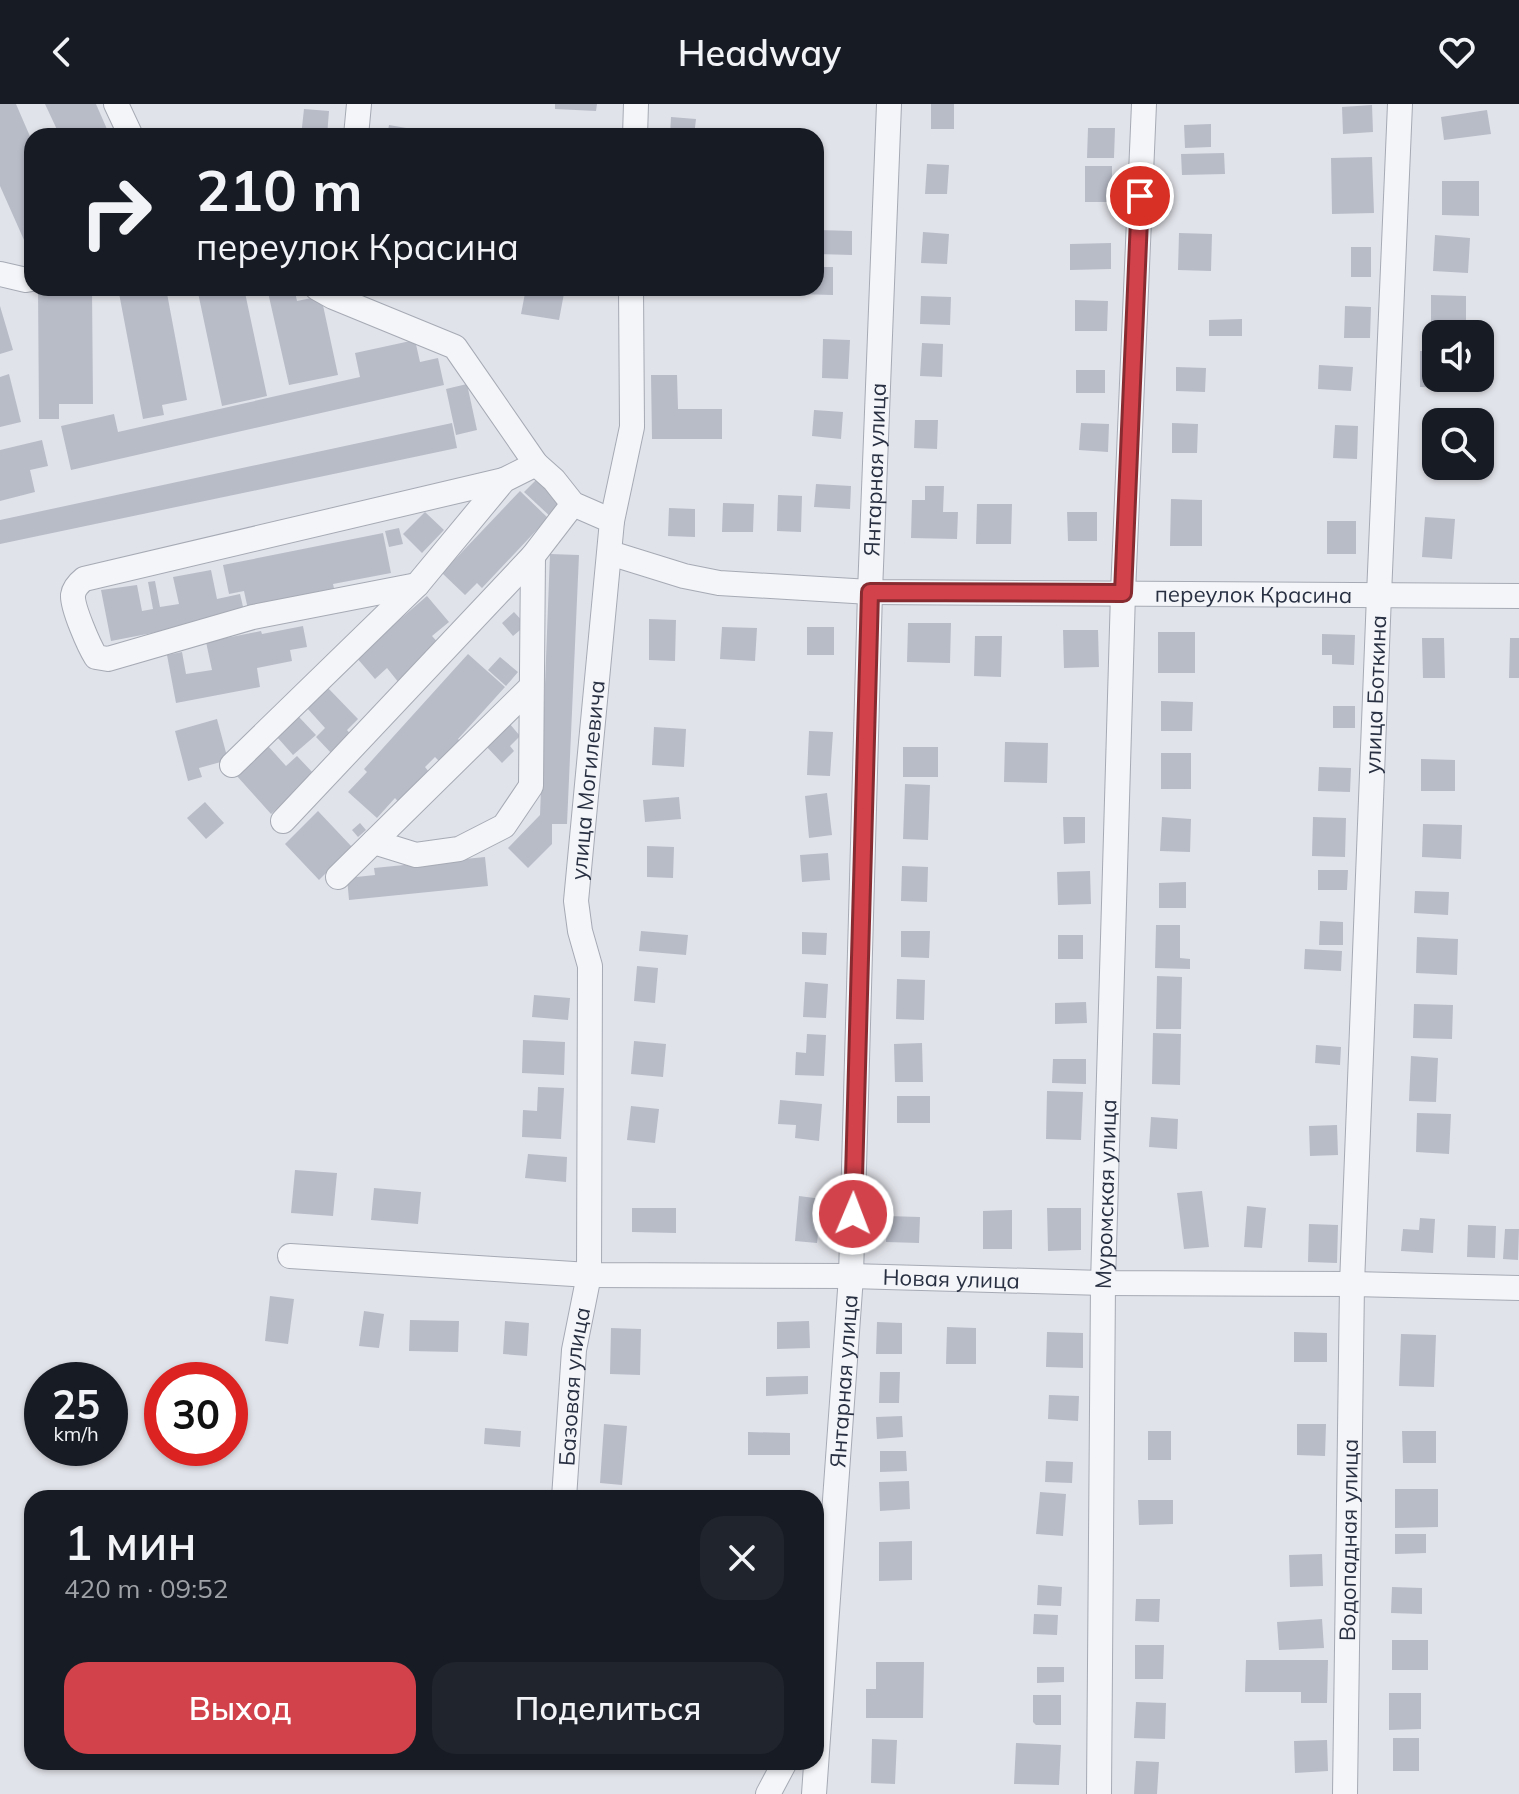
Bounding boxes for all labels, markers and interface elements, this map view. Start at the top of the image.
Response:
icon: back [40,30,84,74]
text: Headway [678,30,841,75]
icon: heart [1435,30,1479,74]
text: 210 m [196,155,363,225]
icon: right [64,160,168,264]
pin [1106,162,1174,230]
icon: arrive [1118,174,1162,218]
text: переулок Красина [196,224,519,269]
map controls [1422,320,1494,480]
button: sound [1422,320,1494,392]
street label: Янтарная улица [857,382,892,557]
button: search [1422,408,1494,480]
street label: переулок Красина [1155,580,1352,609]
street label: улица Боткина [1358,614,1392,775]
street label: улица Могилевича [564,679,611,881]
street label: Муромская улица [1089,1099,1122,1290]
position arrow [811,1172,895,1256]
street label: Новая улица [882,1263,1020,1295]
street label: Янтарная улица [823,1293,864,1469]
street label: Базовая улица [552,1304,596,1467]
speed limit sign: 30 [144,1362,248,1466]
text: 25 [52,1379,100,1429]
text: km/h [53,1421,99,1446]
street label: Водопадная улица [1333,1439,1364,1641]
text: 1 мин [64,1512,197,1572]
button: close [700,1516,784,1600]
text: 420 m · 09:52 [64,1572,228,1605]
button: Выход [64,1662,416,1754]
button: Поделиться [432,1662,784,1754]

